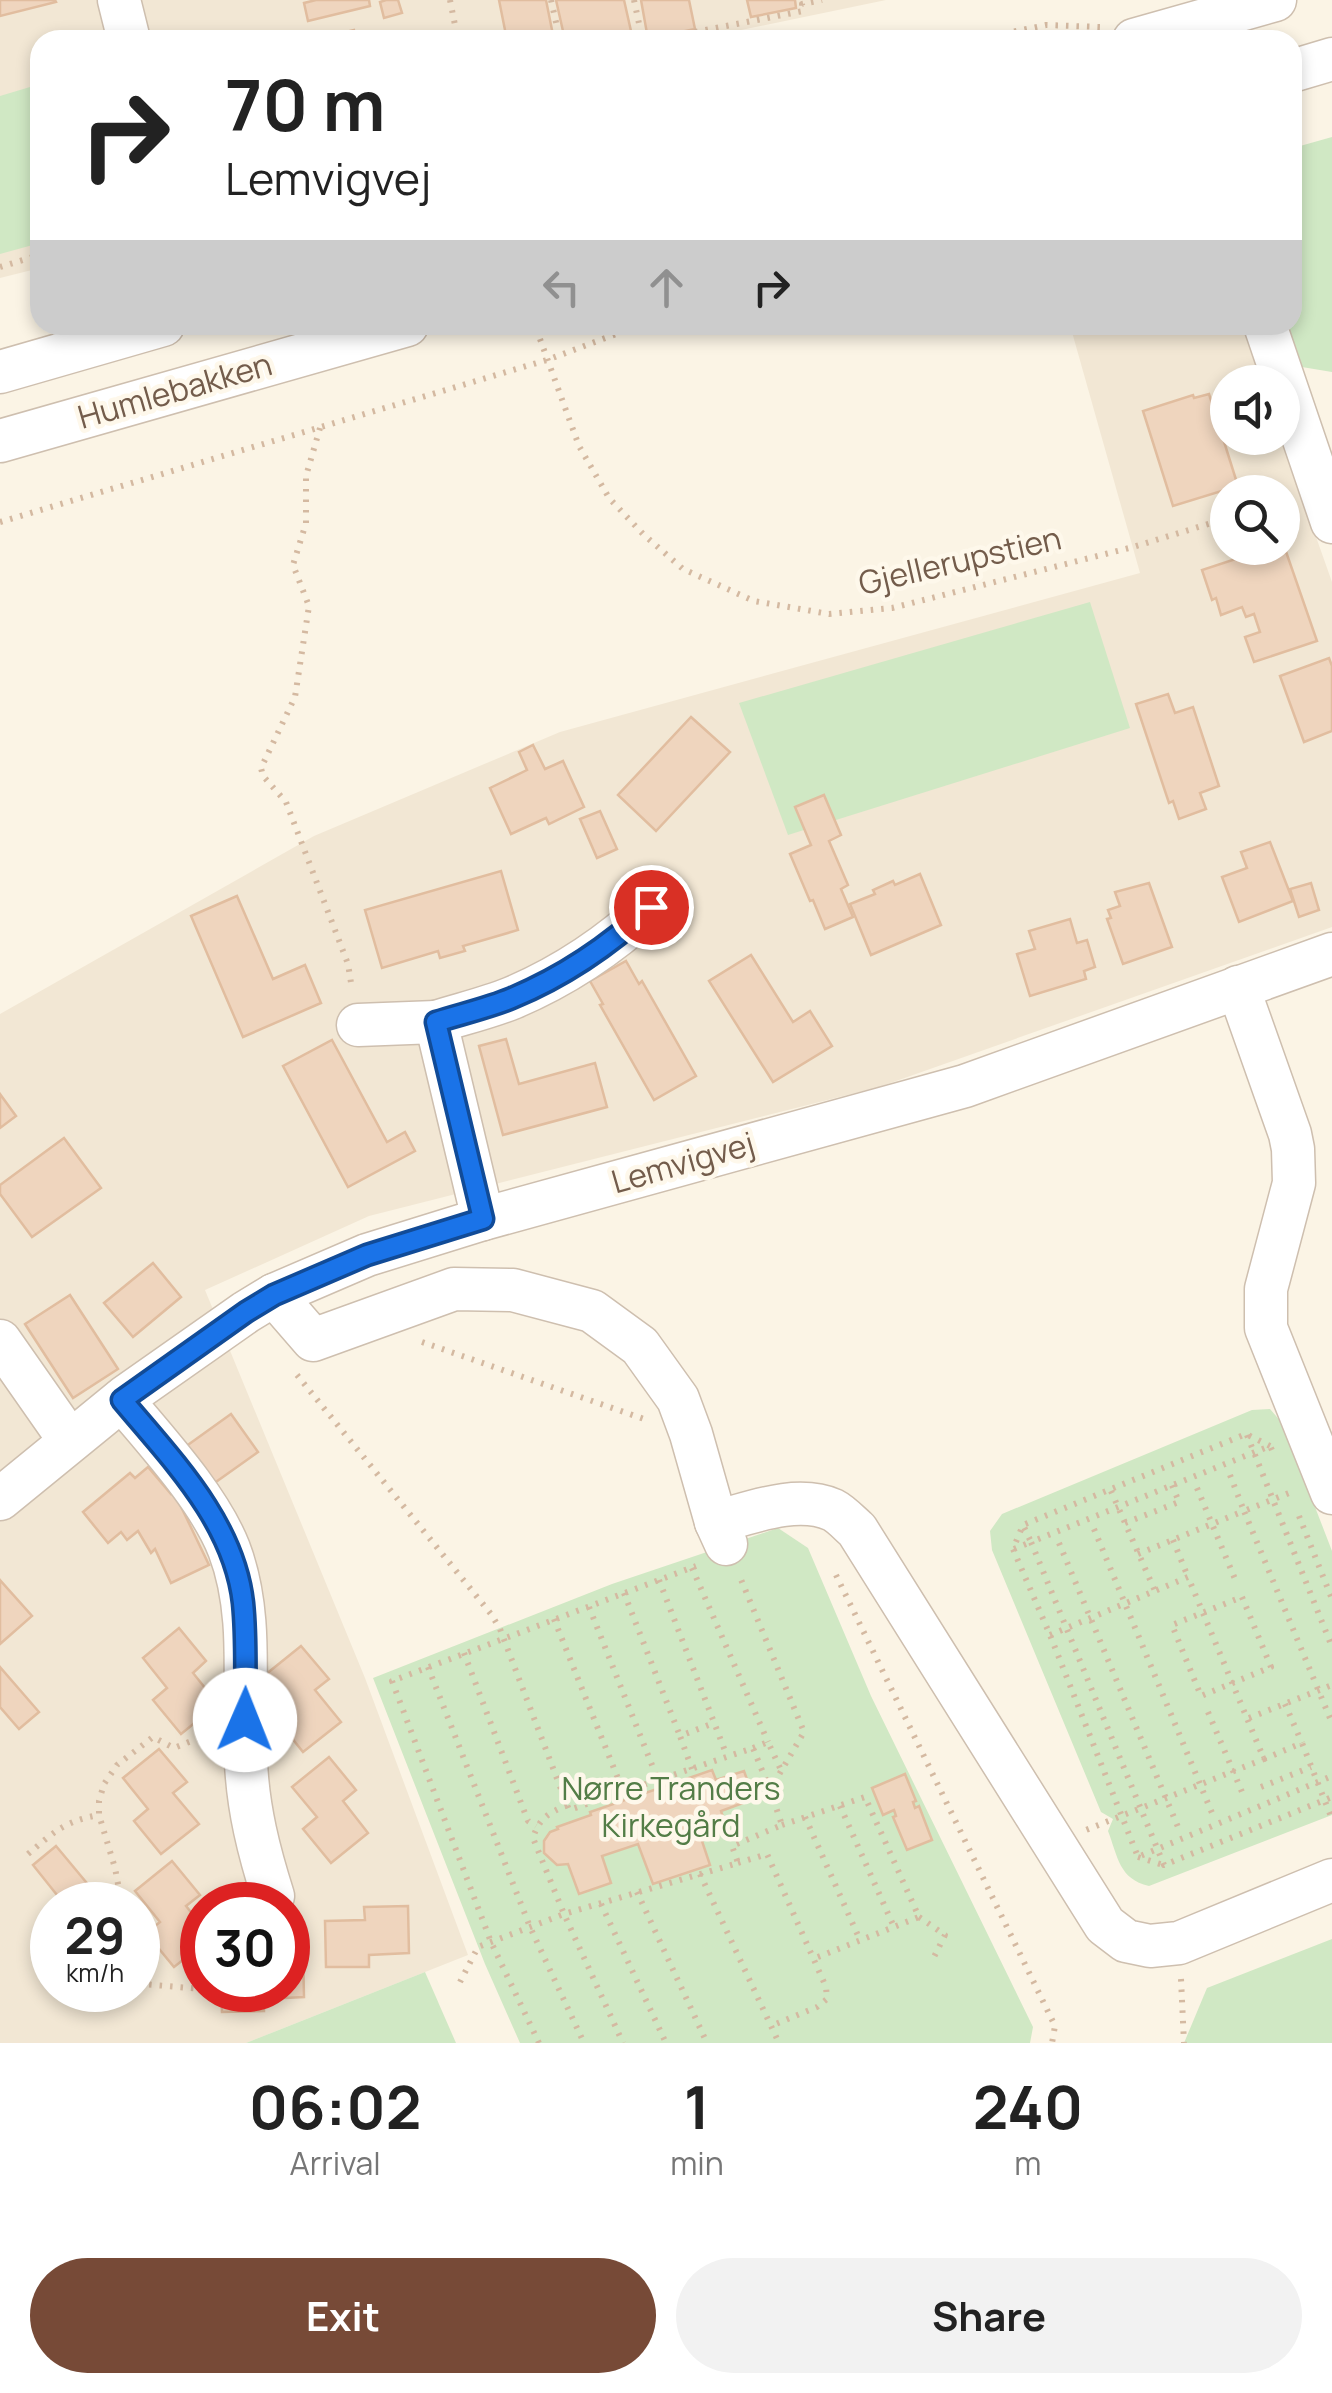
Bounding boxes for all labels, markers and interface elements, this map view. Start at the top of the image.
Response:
text: 70 m [225,56,385,152]
icon: right [60,70,190,200]
text: Lemvigvej [225,147,431,209]
icon: left [534,260,589,315]
icon: ahead [639,260,694,315]
icon: right [744,260,799,315]
street label: Humlebakken [73,341,277,439]
map controls [1210,365,1300,565]
button: sound [1210,365,1300,455]
button: search [1210,475,1300,565]
street label: Gjellerupstien [854,515,1065,605]
pin [609,865,694,950]
icon: arrive [624,880,679,935]
street label: Lemvigvej [606,1121,759,1203]
position arrow [193,1668,297,1772]
park label: Nørre Tranders Kirkegård [561,1766,781,1847]
speed limit sign: 30 [180,1882,310,2012]
text: 29 [65,1901,125,1969]
text: km/h [66,1955,124,1990]
text: 06:02 [249,2065,421,2147]
text: 1 [684,2065,710,2147]
text: 240 [973,2065,1083,2147]
text: Arrival [289,2141,381,2185]
text: min [670,2141,724,2185]
text: m [1014,2141,1041,2185]
button: Exit [30,2258,656,2373]
button: Share [676,2258,1302,2373]

